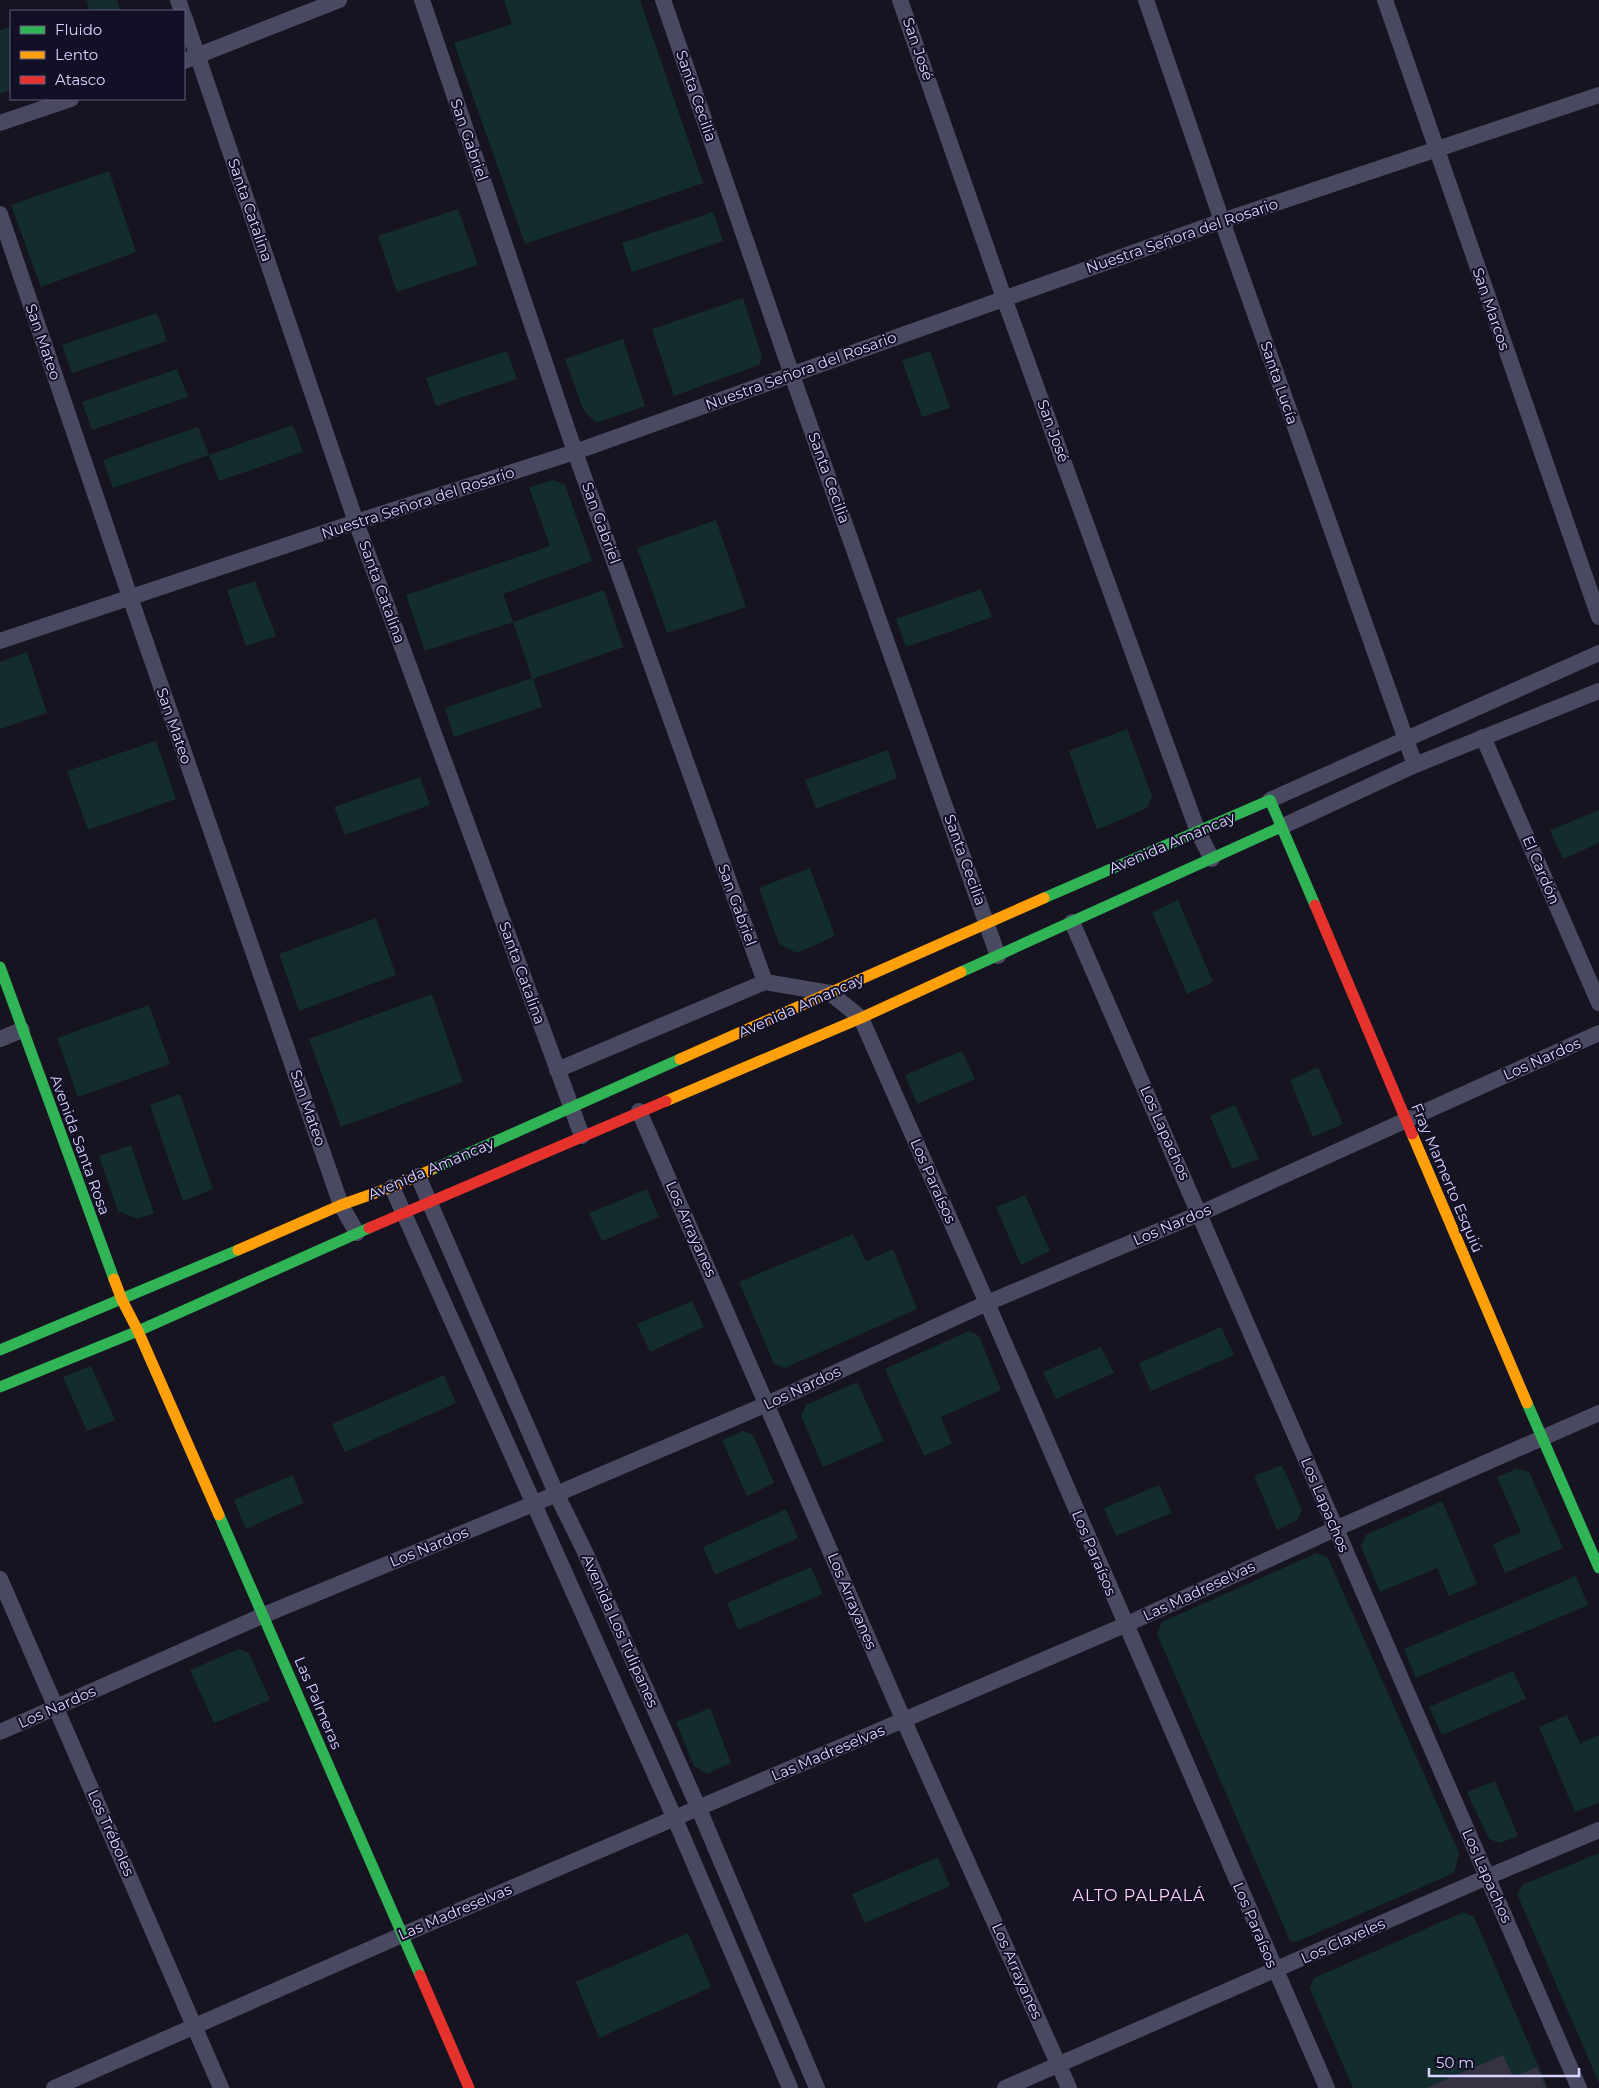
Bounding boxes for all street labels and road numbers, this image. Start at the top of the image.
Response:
street label: San José [899,15,938,83]
street label: Santa Cecilia [672,48,721,144]
street label: San Gabriel [447,96,492,183]
street label: Santa Catalina [224,156,277,264]
street label: Nuestra Señora del Rosario [1083,194,1280,277]
street label: San Marcos [1468,265,1514,353]
street label: San Mateo [22,301,65,383]
street label: Nuestra Señora del Rosario [703,327,899,414]
street label: Santa Lucía [1256,339,1303,427]
street label: San José [1033,397,1074,465]
street label: Santa Cecilia [804,430,855,526]
street label: Nuestra Señora del Rosario [319,462,517,543]
street label: San Gabriel [578,479,625,566]
street label: Santa Catalina [355,538,410,646]
street label: San Mateo [153,685,196,767]
street label: Avenida Amancay [1106,807,1239,878]
street label: Santa Cecilia [940,812,991,908]
street label: El Cardón [1518,833,1564,907]
street label: San Gabriel [714,861,761,948]
street label: Santa Catalina [495,919,550,1027]
street label: Avenida Amancay [735,969,867,1042]
street label: Los Nardos [1500,1033,1584,1084]
street label: San Mateo [287,1067,330,1149]
street label: Avenida Santa Rosa [46,1072,115,1217]
street label: Los Lapachos [1136,1083,1195,1183]
street label: Fray Mamerto Esquiú [1407,1100,1488,1255]
street label: Avenida Amancay [365,1133,498,1204]
street label: Los Paraísos [906,1135,961,1226]
street label: Los Arrayanes [662,1178,721,1280]
street label: Los Nardos [1130,1200,1214,1250]
street label: Los Nardos [760,1361,843,1414]
street label: Los Lapachos [1297,1454,1354,1555]
street label: Los Paraísos [1068,1507,1121,1598]
street label: Los Nardos [387,1522,471,1571]
street label: Los Arrayanes [824,1550,881,1652]
street label: Avenida Los Tulipanes [578,1551,663,1710]
street label: Las Madreselvas [1140,1556,1258,1625]
street label: Las Palmeras [290,1654,347,1752]
street label: Los Nardos [15,1681,99,1732]
street label: Las Madreselvas [768,1720,887,1785]
street label: Los Tréboles [84,1787,139,1879]
street label: Los Lapachos [1458,1826,1517,1926]
street label: Las Madreselvas [395,1879,514,1944]
street label: Los Paraísos [1229,1879,1282,1970]
street label: Los Claveles [1298,1914,1388,1968]
street label: Los Arrayanes [988,1920,1047,2022]

